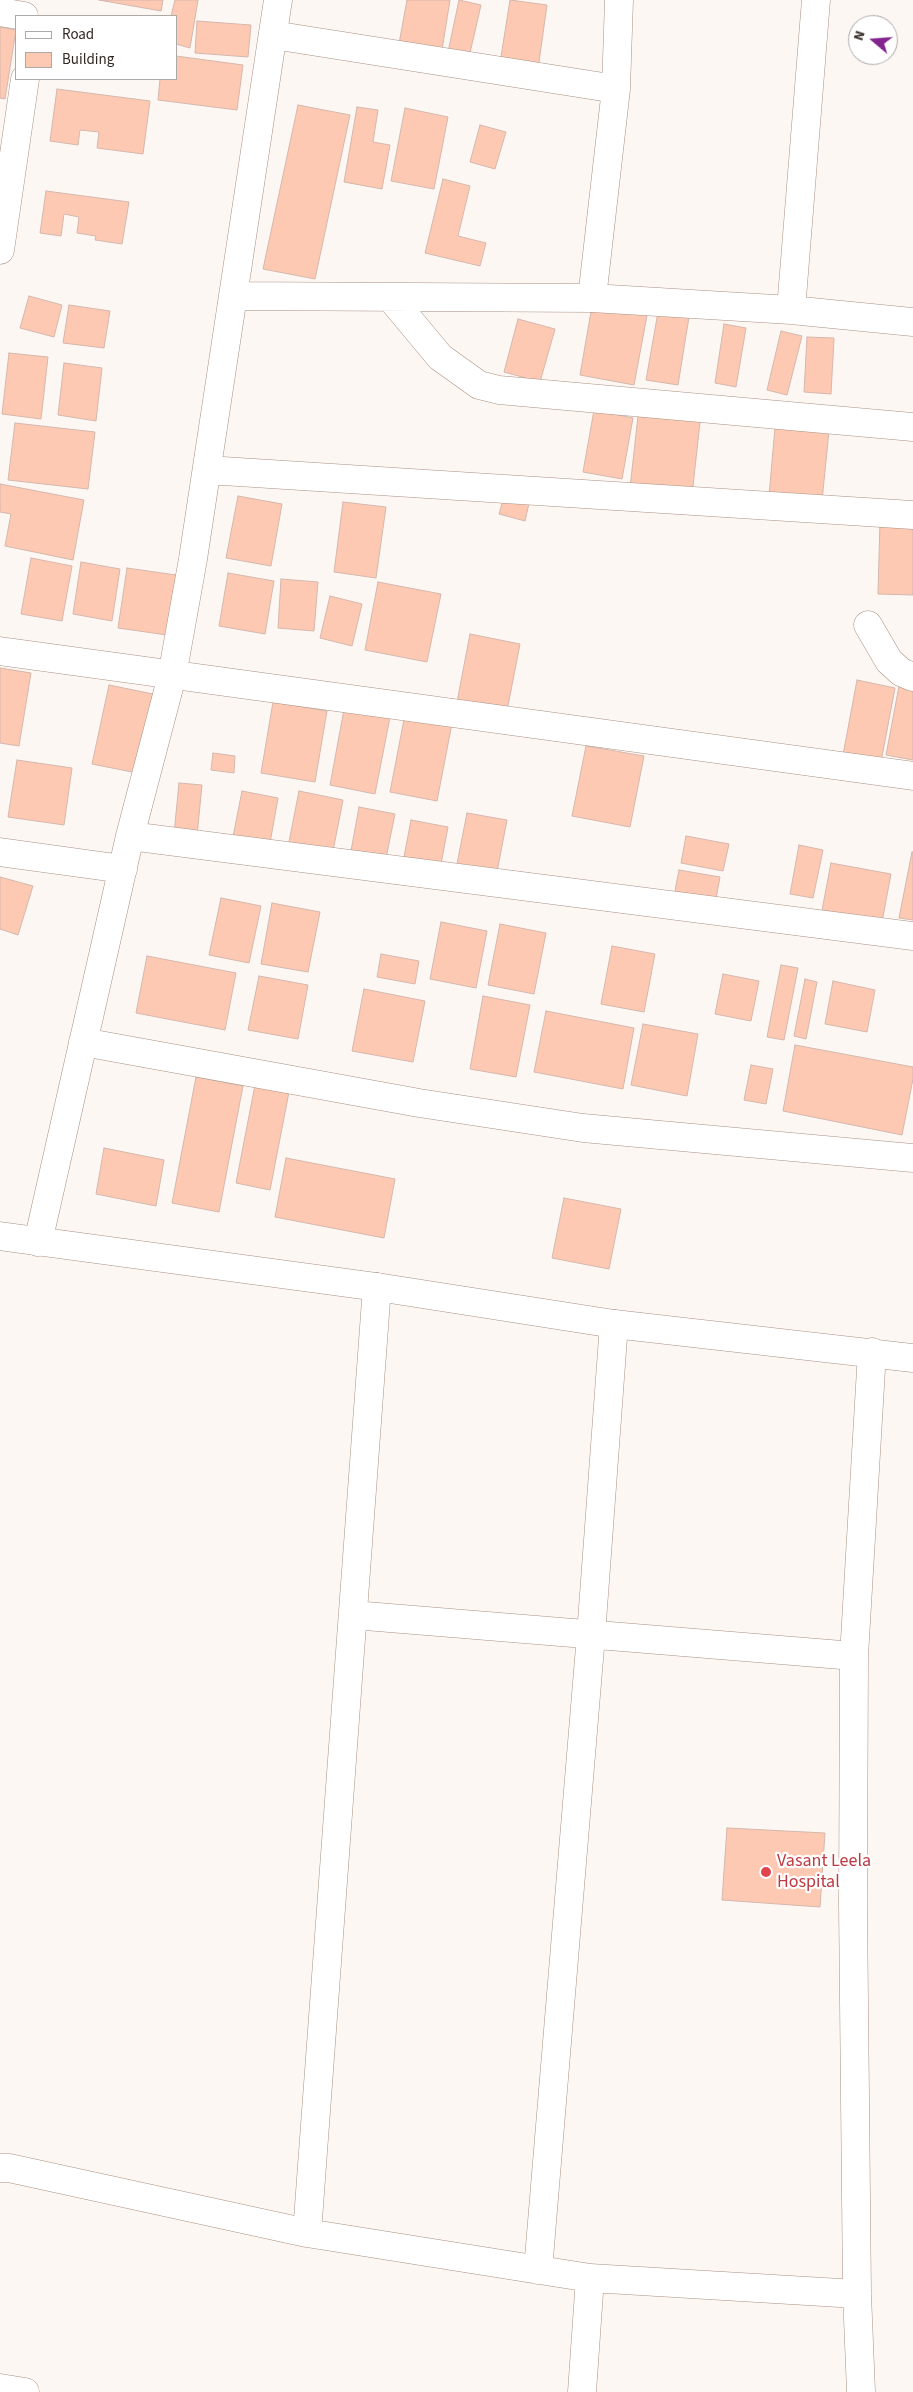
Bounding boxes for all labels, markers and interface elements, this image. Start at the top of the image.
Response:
legend [15,15,178,80]
north arrow [848,15,898,65]
text: Road [62,24,94,45]
text: N [849,28,871,43]
text: Building [62,49,114,70]
place label: Vasant Leela Hospital [777,1851,871,1894]
marker: Vasant Leela Hospital [759,1865,773,1879]

